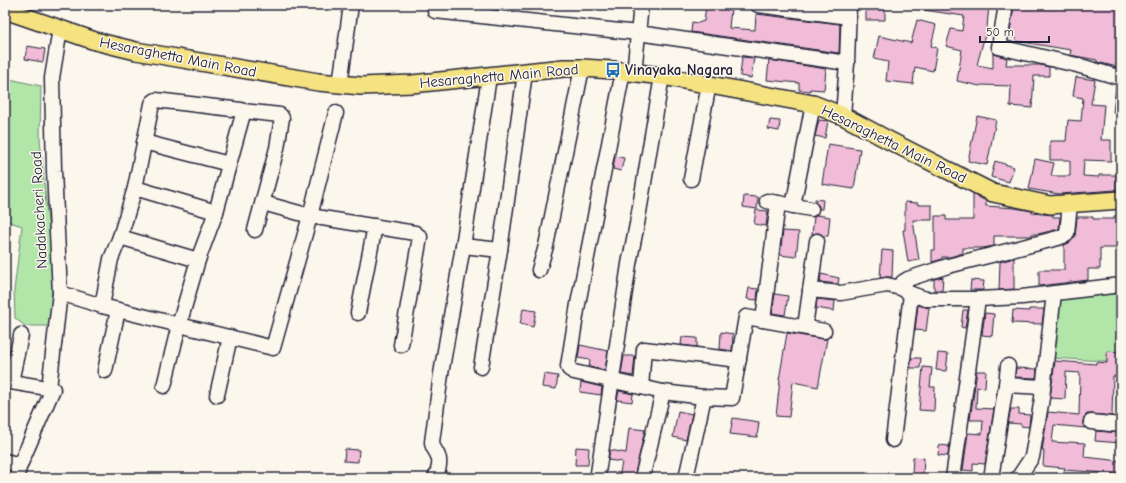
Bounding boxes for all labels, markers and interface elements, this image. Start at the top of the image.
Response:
scale bar [980,18,1049,44]
text: 50 m [986,25,1014,39]
street label: Hesaraghetta Main Road [98,33,258,81]
street label: Hesaraghetta Main Road [419,60,579,92]
bus stop icon: Vinayaka Nagara [604,61,622,79]
place label: Vinayaka Nagara [625,61,733,79]
street label: Hesaraghetta Main Road [818,101,970,187]
street label: Nadakacheri Road [27,151,51,269]

